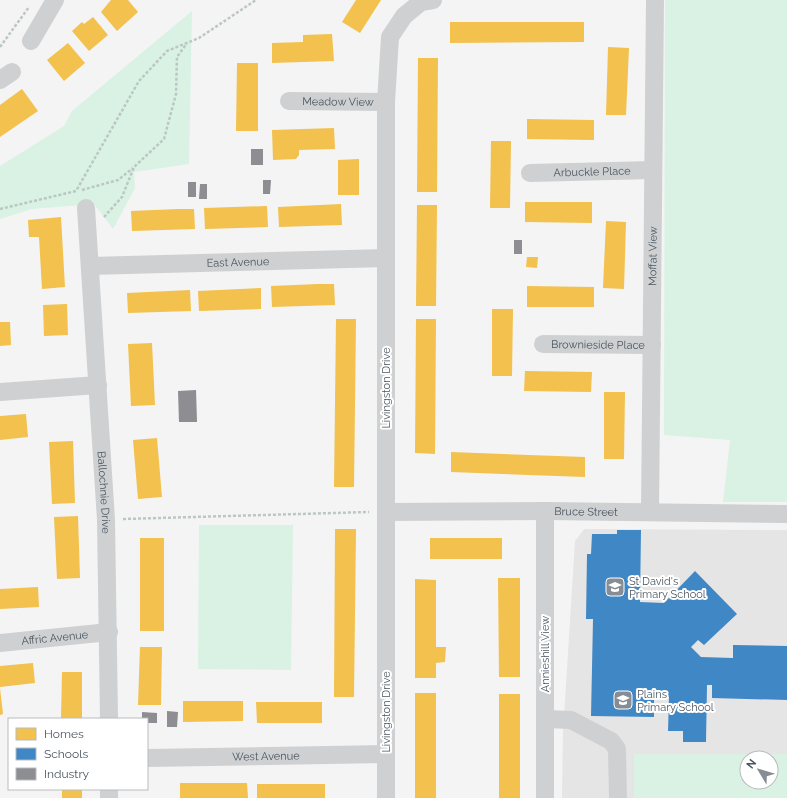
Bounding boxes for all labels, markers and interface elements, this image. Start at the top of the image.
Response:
street label: Meadow View [302,95,374,109]
street label: Arbuckle Place [553,165,631,179]
street label: Moffat View [646,226,660,286]
street label: East Avenue [206,255,270,270]
street label: Brownieside Place [551,338,645,352]
street label: Livingston Drive [380,347,393,429]
street label: Ballochnie Drive [95,451,112,534]
street label: Bruce Street [554,505,618,519]
place label: St David's Primary School [629,575,706,601]
school or university icon: St David's Primary School [604,576,626,598]
street label: Annieshill View [539,616,552,692]
street label: Affric Avenue [21,628,89,648]
street label: Livingston Drive [380,671,393,753]
place label: Plains Primary School [637,688,714,714]
school or university icon: Plains Primary School [612,689,634,711]
legend [8,718,148,790]
text: Homes [44,727,84,741]
text: Schools [44,747,88,761]
street label: West Avenue [232,749,300,764]
north arrow [739,750,779,790]
text: N [744,757,759,771]
text: Industry [44,767,90,781]

